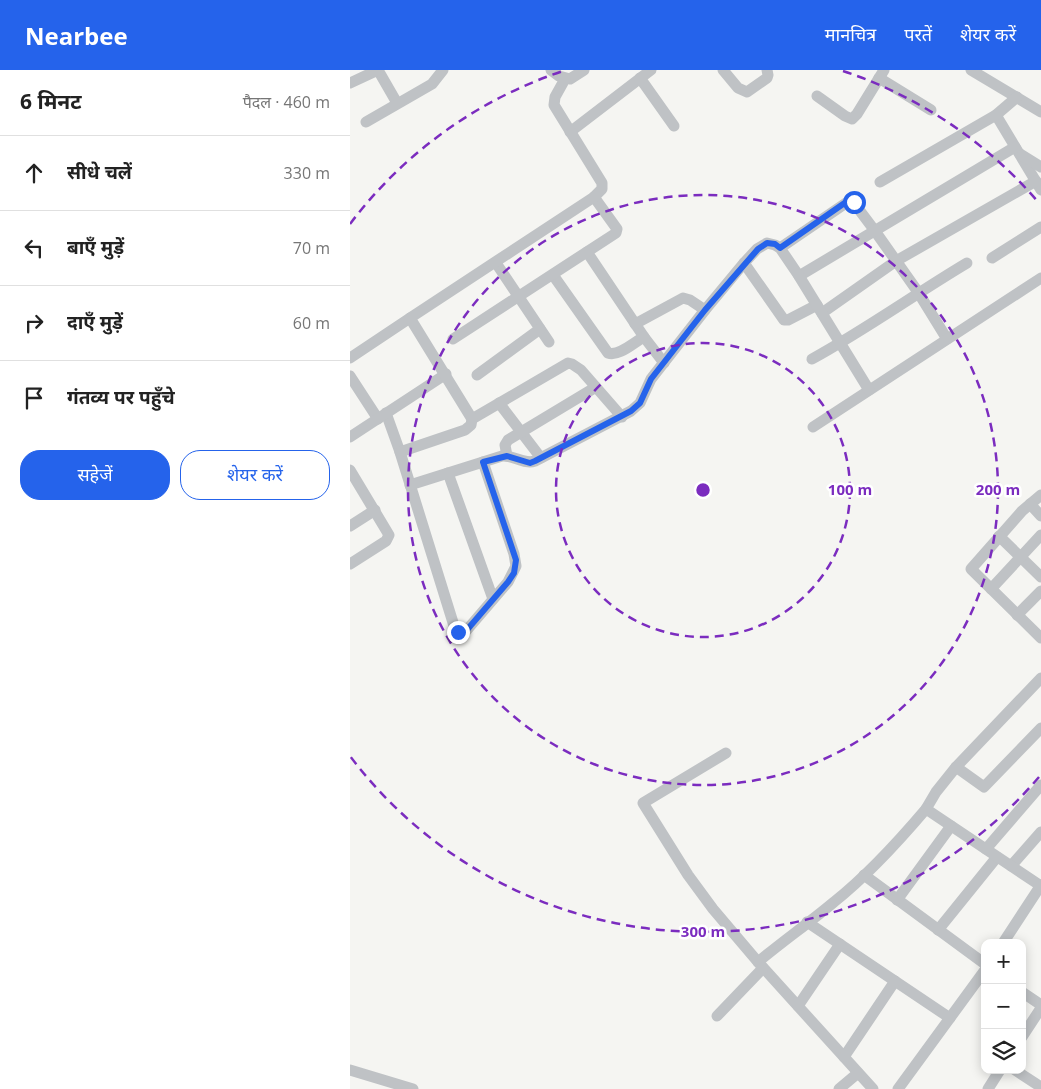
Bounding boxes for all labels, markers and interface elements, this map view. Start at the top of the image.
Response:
text: Nearbee [25,19,128,52]
text: मानचित्र [825,22,876,46]
text: परतें [904,22,932,46]
text: शेयर करें [960,22,1016,46]
text: 6 मिनट [20,87,82,115]
text: पैदल · 460 m [243,91,330,113]
icon: ahead [20,159,48,187]
text: सीधे चलें [67,159,132,185]
text: 330 m [284,162,330,184]
route start [843,191,866,214]
icon: left [20,234,48,262]
text: बाएँ मुड़ें [67,234,124,260]
text: 70 m [293,237,330,259]
icon: right [20,309,48,337]
text: दाएँ मुड़ें [67,309,123,335]
text: 60 m [293,312,330,334]
icon: arrive [20,384,48,412]
text: गंतव्य पर पहुँचे [67,384,175,410]
button: सहेजें [20,450,170,500]
button: शेयर करें [180,450,330,500]
text: 100 m [828,479,872,499]
text: 200 m [976,479,1020,499]
centre of rings [694,481,712,499]
route end [447,621,470,644]
text: 300 m [681,921,725,941]
map controls [981,939,1026,1074]
button: + [981,939,1026,984]
button: − [981,984,1026,1029]
button: layers [981,1029,1026,1074]

